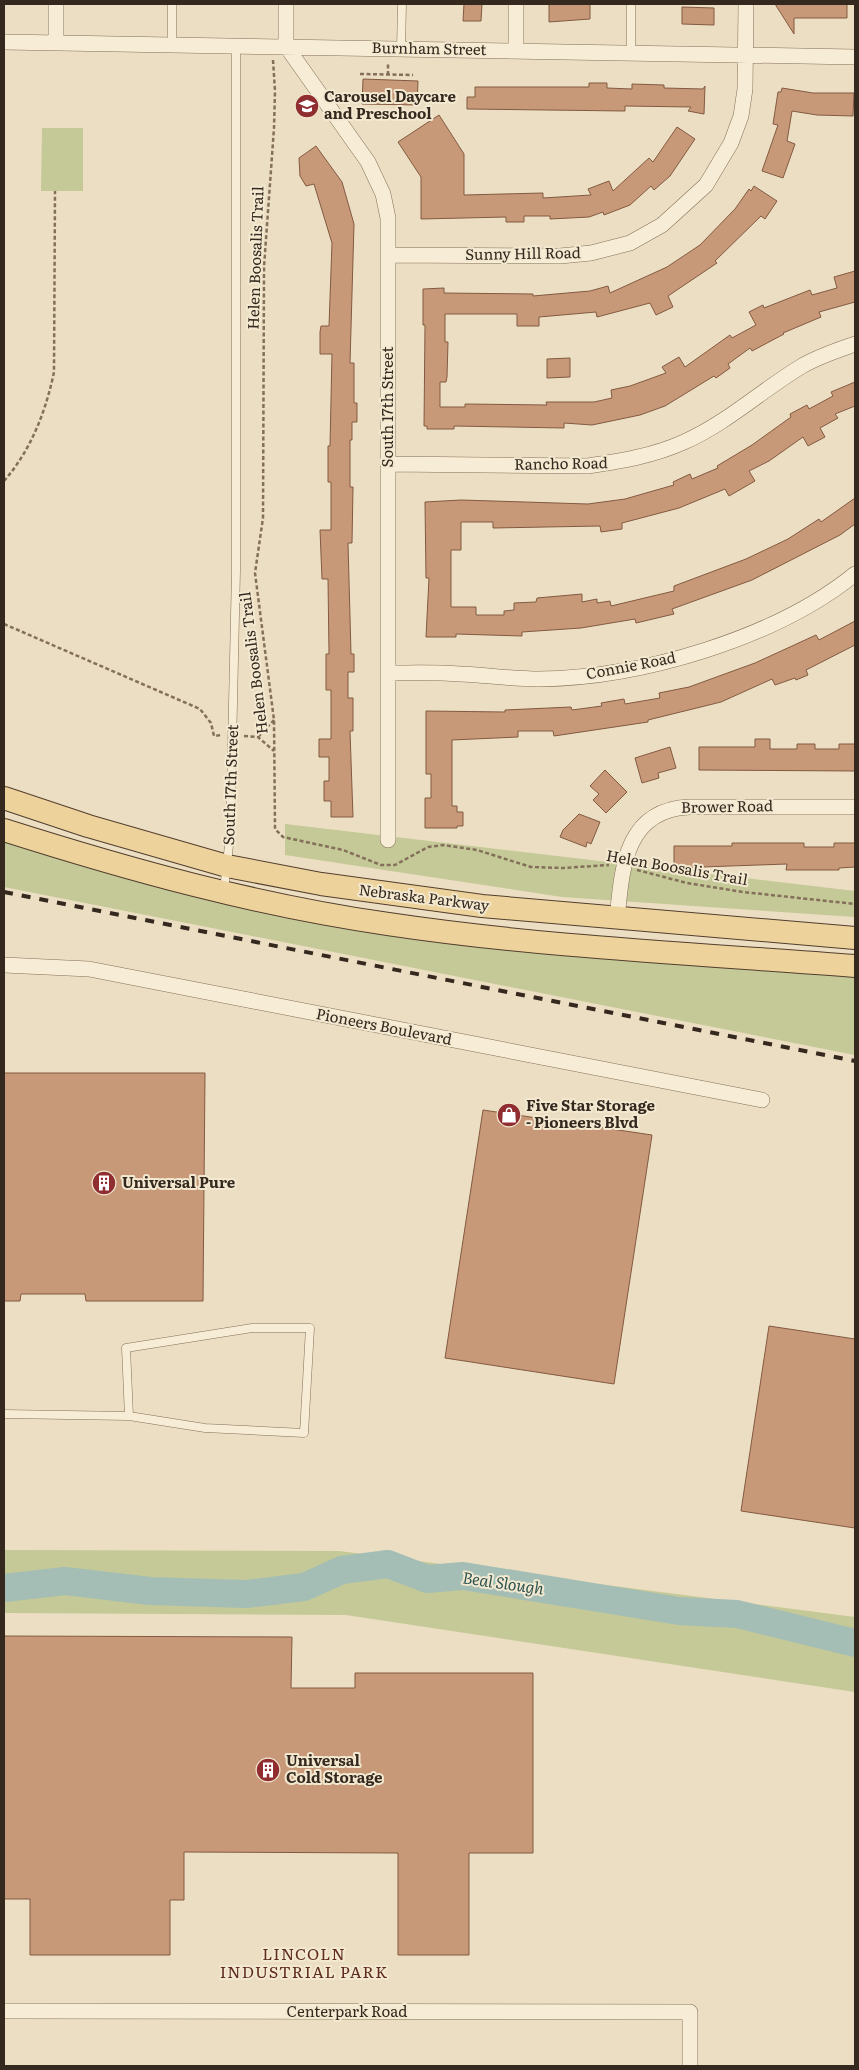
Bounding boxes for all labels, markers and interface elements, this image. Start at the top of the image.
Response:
street label: Burnham Street [371,35,487,60]
place label: Carousel Daycare and Preschool [324,84,457,124]
school or university icon: Carousel Daycare and Preschool [294,93,320,119]
street label: Helen Boosalis Trail [241,186,268,330]
street label: Sunny Hill Road [465,240,581,265]
street label: South 17th Street [375,347,398,467]
street label: Rancho Road [514,450,608,475]
street label: Helen Boosalis Trail [232,591,273,736]
street label: Connie Road [584,645,678,684]
street label: South 17th Street [216,724,243,846]
street label: Brower Road [681,793,773,818]
street label: Helen Boosalis Trail [605,843,750,890]
street label: Nebraska Parkway [358,877,491,916]
street label: Pioneers Boulevard [314,1001,454,1050]
place label: Five Star Storage - Pioneers Blvd [526,1093,655,1133]
shop icon: Five Star Storage - Pioneers Blvd [496,1102,522,1128]
building icon: Universal Pure [91,1170,117,1196]
place label: Universal Pure [122,1170,236,1193]
water label: Beal Slough [461,1564,546,1600]
place label: Universal Cold Storage [286,1748,383,1788]
building icon: Universal Cold Storage [255,1757,281,1783]
district label: LINCOLN INDUSTRIAL PARK [220,1941,388,1983]
street label: Centerpark Road [287,1999,407,2022]

